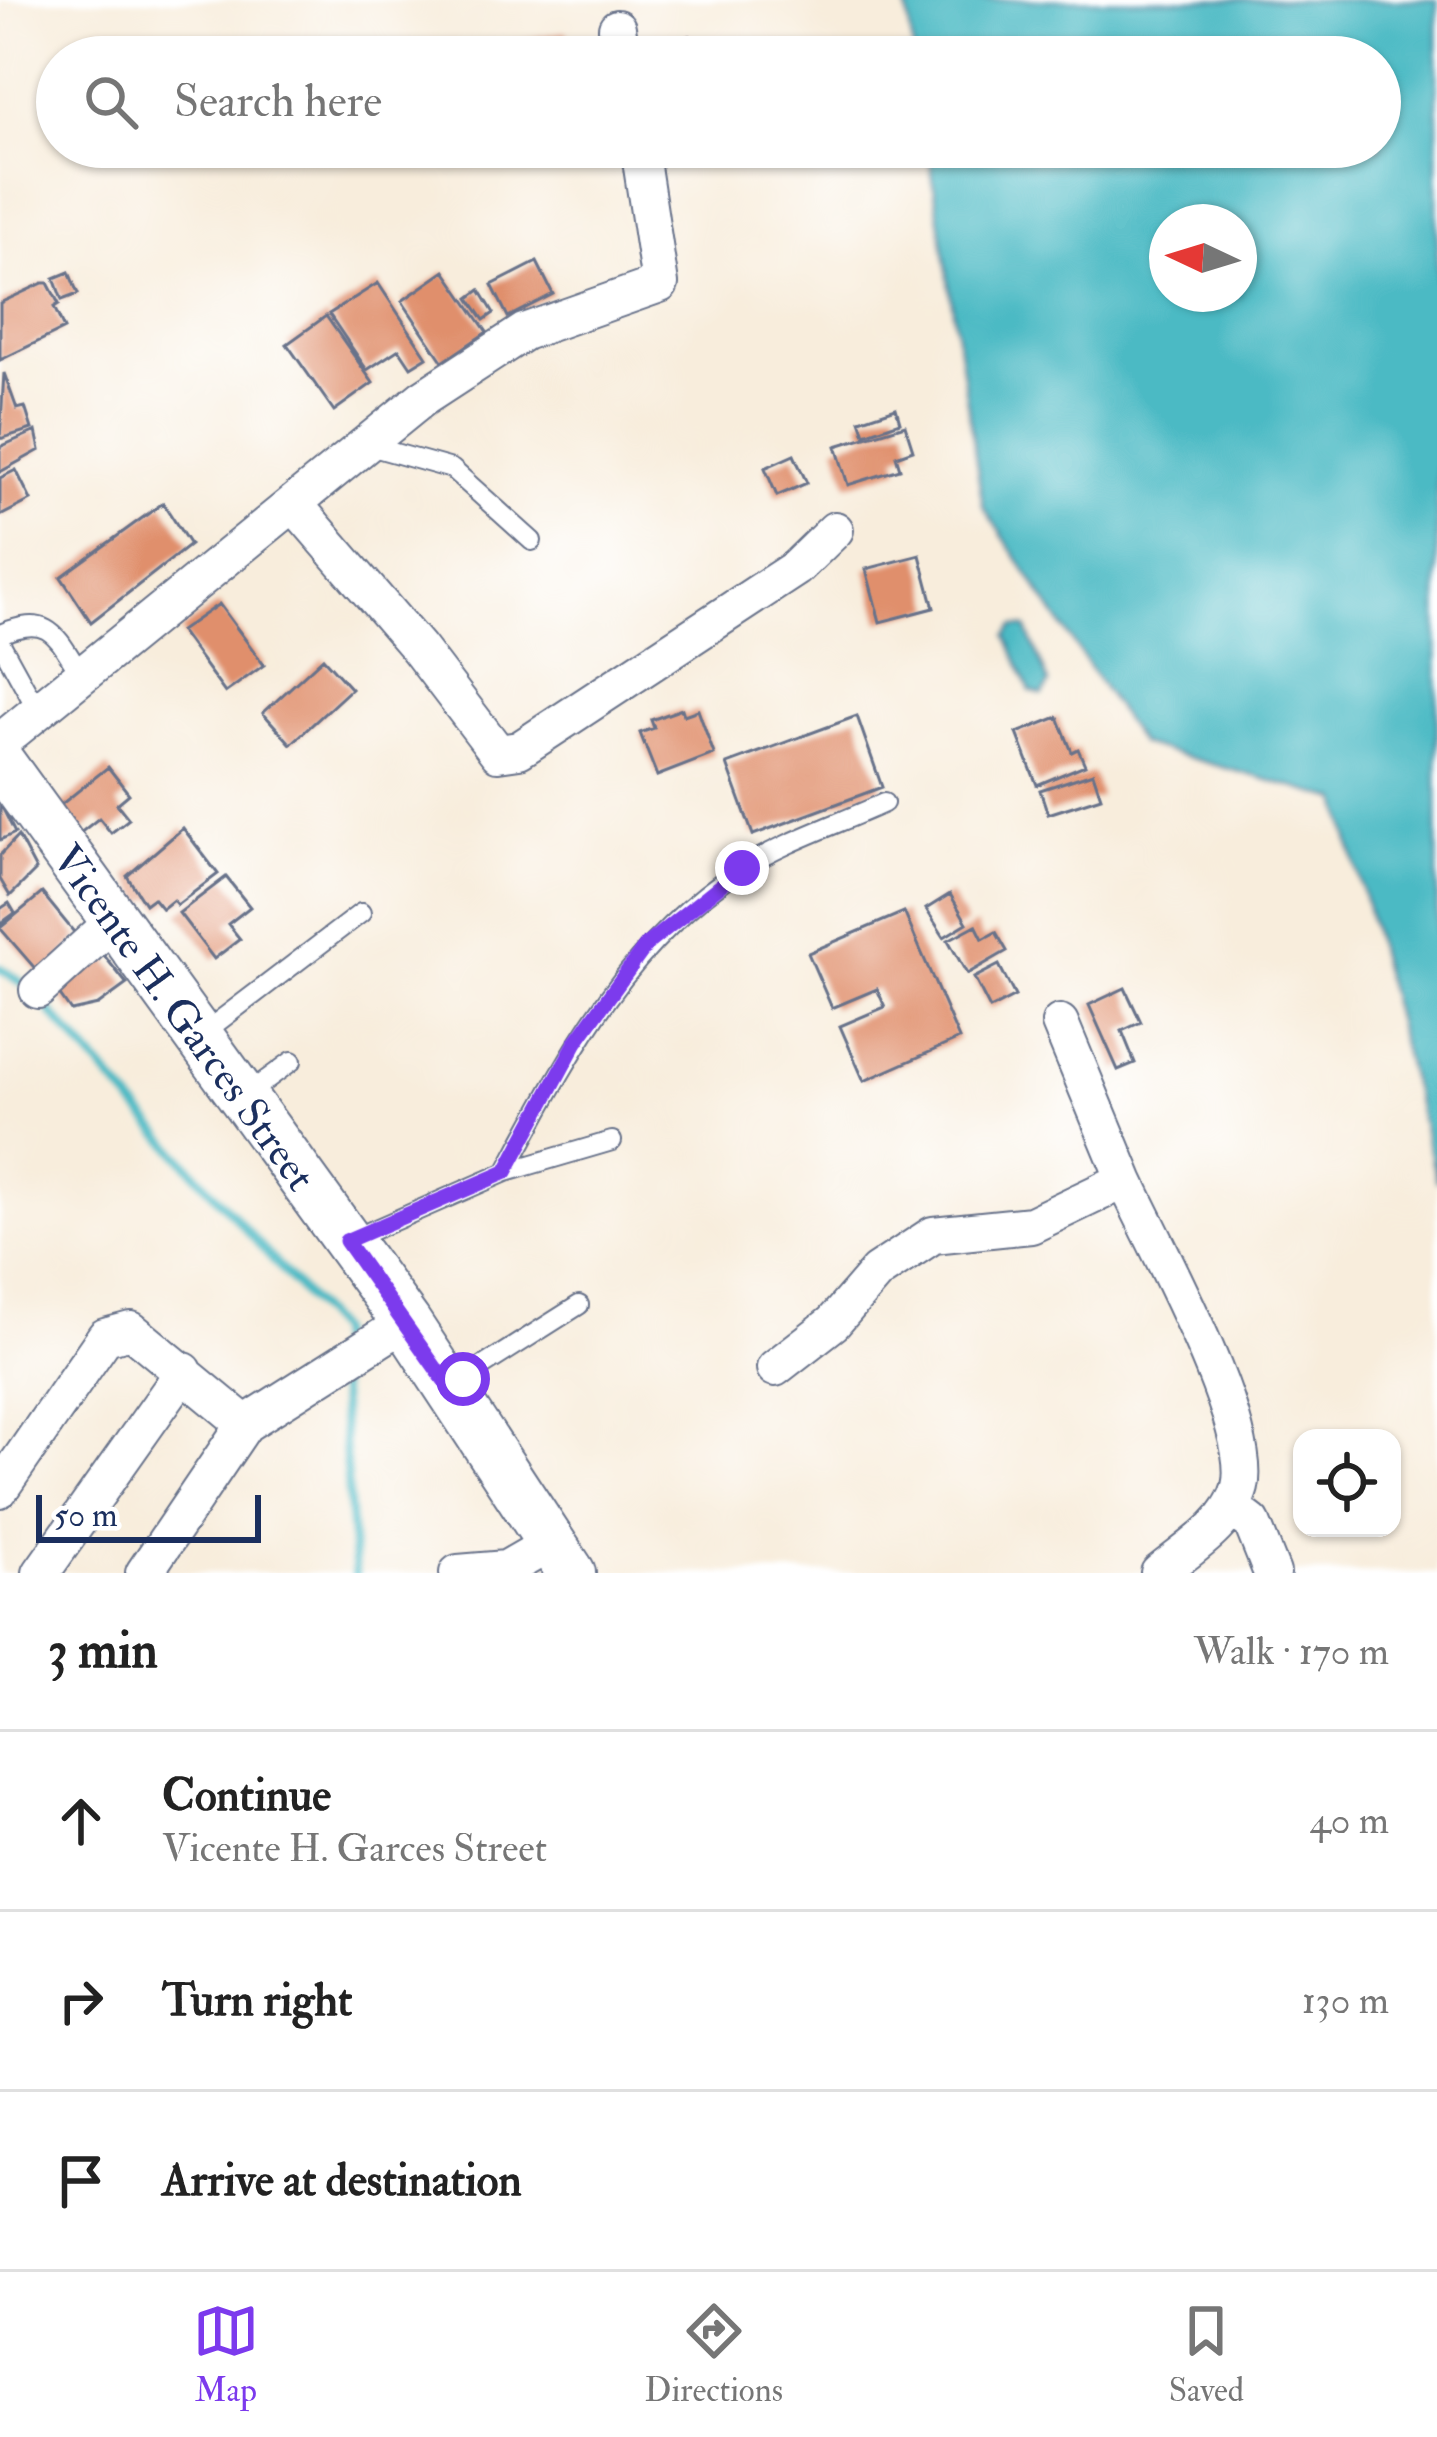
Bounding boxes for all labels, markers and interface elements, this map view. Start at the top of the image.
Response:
search box [36,36,1401,168]
icon: search [78,69,144,135]
text: Search here [174,74,382,130]
north arrow [1149,204,1257,312]
street label: Vicente H. Garces Street [40,835,326,1201]
route end [715,841,769,895]
route start [436,1352,490,1406]
map controls [1293,1429,1401,1537]
button: locate [1293,1429,1401,1537]
scale bar [36,1489,261,1542]
text: 50 m [54,1495,118,1536]
text: 3 min [48,1619,158,1683]
text: Walk · 170 m [1194,1627,1389,1676]
text: Continue [162,1768,331,1824]
icon: ahead [48,1788,114,1854]
text: 40 m [1310,1796,1389,1845]
text: Vicente H. Garces Street [162,1824,547,1873]
icon: right [48,1968,114,2034]
text: Turn right [162,1973,352,2029]
text: 130 m [1302,1976,1389,2025]
icon: arrive [48,2148,114,2214]
text: Arrive at destination [162,2153,522,2209]
tab: Map [193,2298,259,2411]
tab: Directions [645,2298,783,2411]
tab: Saved [1169,2298,1244,2411]

